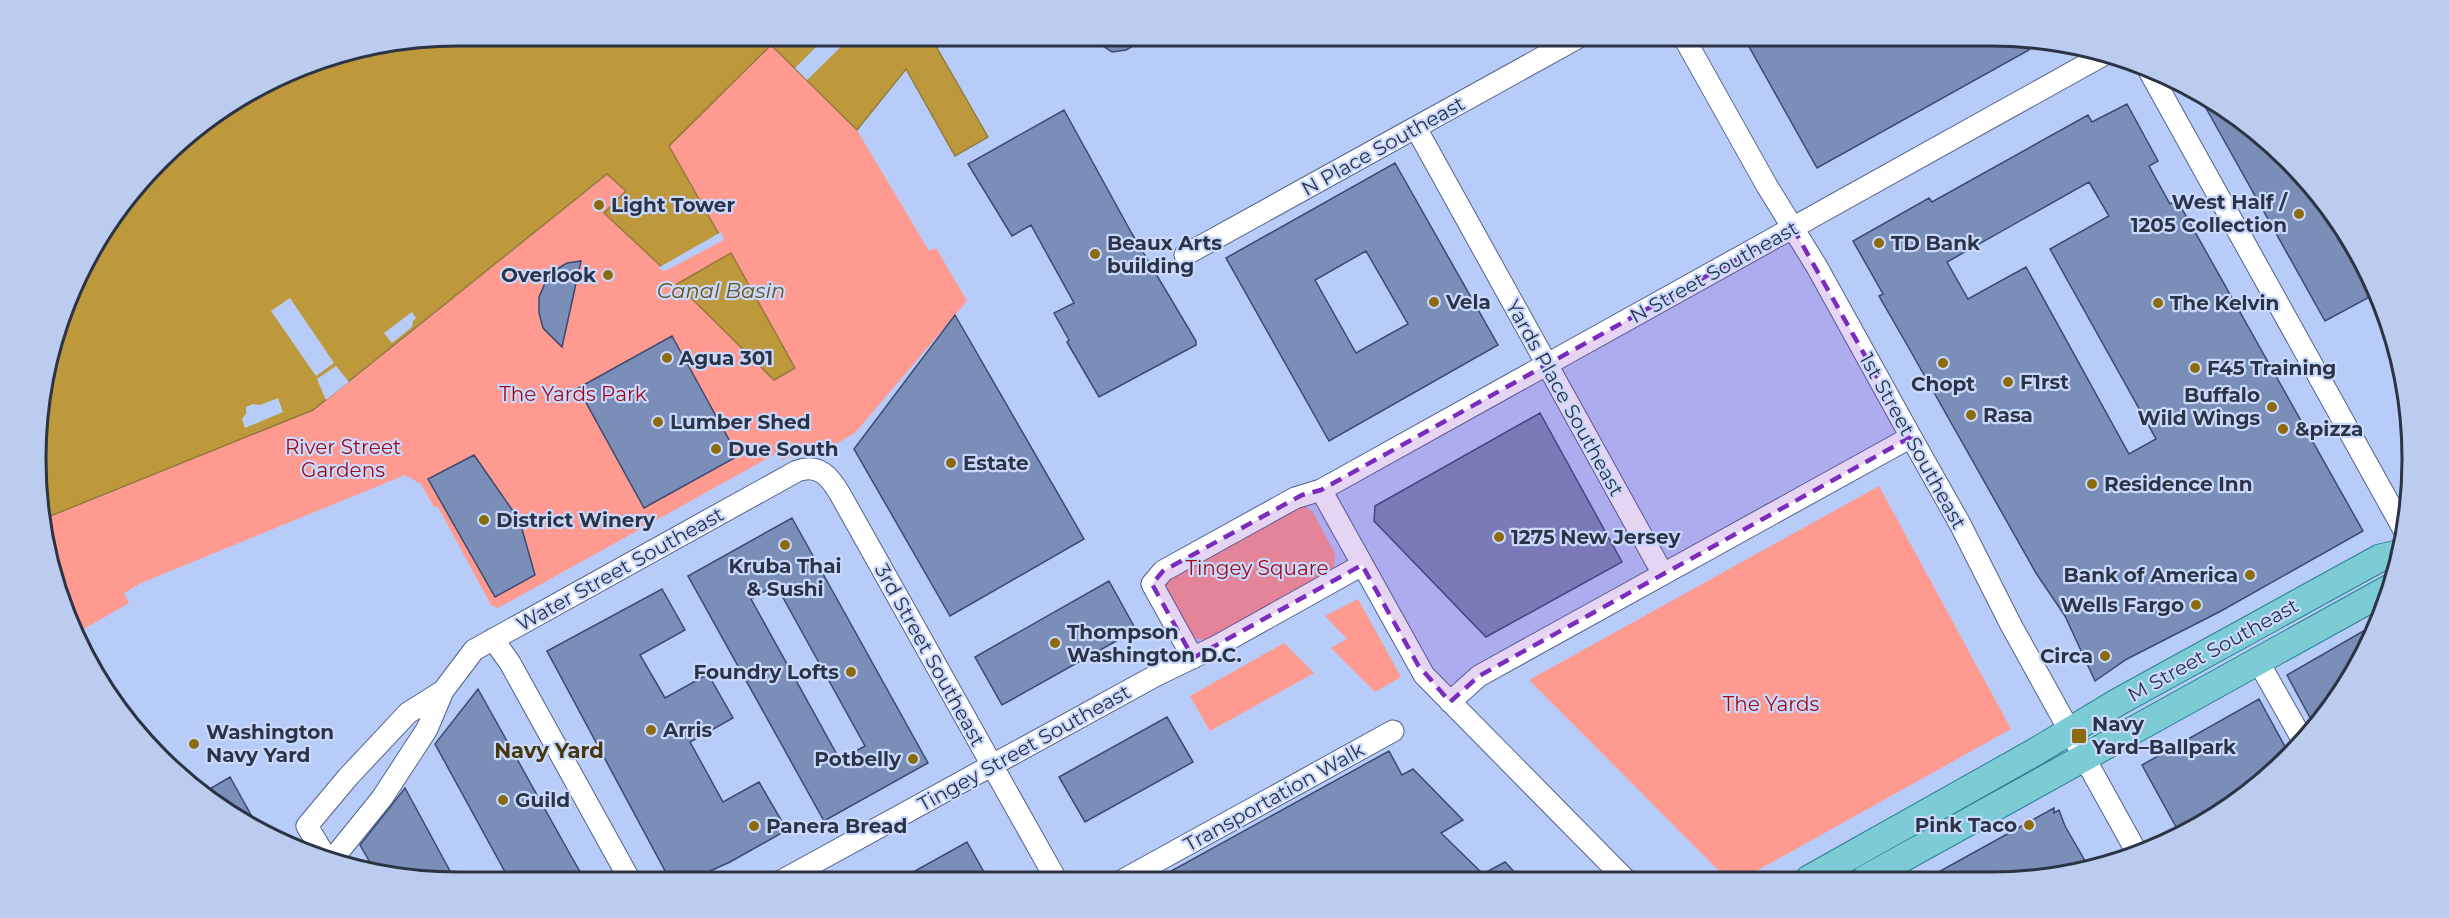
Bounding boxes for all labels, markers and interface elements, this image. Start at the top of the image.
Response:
street label: N Place Southeast [1297,91,1469,201]
place label: West Half / 1205 Collection [2131,190,2288,237]
place label: Light Tower [611,193,735,217]
marker: Light Tower [592,198,606,212]
marker: West Half / 1205 Collection [2292,207,2306,221]
street label: N Street Southeast [1626,216,1802,328]
place label: Beaux Arts building [1107,231,1222,278]
place label: TD Bank [1891,231,1981,255]
marker: TD Bank [1872,236,1886,250]
marker: Beaux Arts building [1088,247,1102,261]
place label: Overlook [501,263,597,287]
marker: Overlook [601,268,615,282]
water label: Canal Basin [657,278,785,303]
place label: Vela [1445,290,1491,314]
place label: The Kelvin [2170,291,2279,315]
marker: Vela [1427,295,1441,309]
street label: Yards Place Southeast [1501,296,1629,500]
marker: The Kelvin [2151,296,2165,310]
place label: Agua 301 [678,346,773,370]
street label: 1st Street Southeast [1855,349,1971,533]
marker: Agua 301 [660,351,674,365]
marker: Chopt [1936,356,1950,370]
place label: F45 Training [2207,356,2336,380]
marker: F45 Training [2188,361,2202,375]
place label: F1rst [2020,370,2069,394]
place label: Chopt [1911,372,1975,396]
marker: F1rst [2001,375,2015,389]
park label: The Yards Park [499,382,647,406]
place label: Buffalo Wild Wings [2138,383,2260,430]
marker: Buffalo Wild Wings [2265,400,2279,414]
place label: Rasa [1983,403,2033,427]
marker: Rasa [1964,408,1978,422]
place label: Lumber Shed [670,410,811,434]
marker: Lumber Shed [651,415,665,429]
place label: &pizza [2295,417,2363,441]
marker: &pizza [2276,422,2290,436]
park label: River Street Gardens [285,435,401,482]
place label: Due South [728,437,839,461]
marker: Due South [709,442,723,456]
place label: Estate [963,451,1029,475]
marker: Estate [944,456,958,470]
place label: Residence Inn [2104,472,2252,496]
marker: Residence Inn [2085,477,2099,491]
street label: Water Street Southeast [512,502,728,636]
place label: District Winery [496,508,656,532]
marker: District Winery [477,513,491,527]
place label: 1275 New Jersey [1511,525,1682,549]
marker: 1275 New Jersey [1492,530,1506,544]
marker: Kruba Thai & Sushi [778,538,792,552]
place label: Kruba Thai & Sushi [728,554,842,601]
park label: Tingey Square [1185,556,1329,580]
street label: 3rd Street Southeast [870,560,990,750]
place label: Bank of America [2064,563,2238,587]
marker: Bank of America [2243,568,2257,582]
place label: Wells Fargo [2061,593,2184,617]
street label: M Street Southeast [2123,593,2303,707]
marker: Wells Fargo [2189,598,2203,612]
place label: Thompson Washington D.C. [1067,620,1242,667]
marker: Thompson Washington D.C. [1048,636,1062,650]
place label: Circa [2040,644,2093,668]
marker: Circa [2098,649,2112,663]
place label: Foundry Lofts [694,660,839,684]
marker: Foundry Lofts [844,665,858,679]
street label: Tingey Street Southeast [914,680,1134,816]
park label: The Yards [1723,692,1820,716]
place label: Navy Yard–Ballpark [2091,712,2237,759]
place label: Arris [662,718,712,742]
place label: Washington Navy Yard [206,720,334,767]
marker: Arris [644,723,658,737]
marker: Navy Yard–Ballpark [2070,727,2088,745]
marker: Washington Navy Yard [187,737,201,751]
street label: Transportation Walk [1180,737,1368,857]
district label: Navy Yard [494,738,604,763]
place label: Potbelly [814,747,902,771]
marker: Potbelly [906,752,920,766]
place label: Guild [515,788,570,812]
marker: Guild [496,793,510,807]
place label: Pink Taco [1915,813,2017,837]
place label: Panera Bread [766,814,907,838]
marker: Pink Taco [2022,818,2036,832]
marker: Panera Bread [747,819,761,833]

